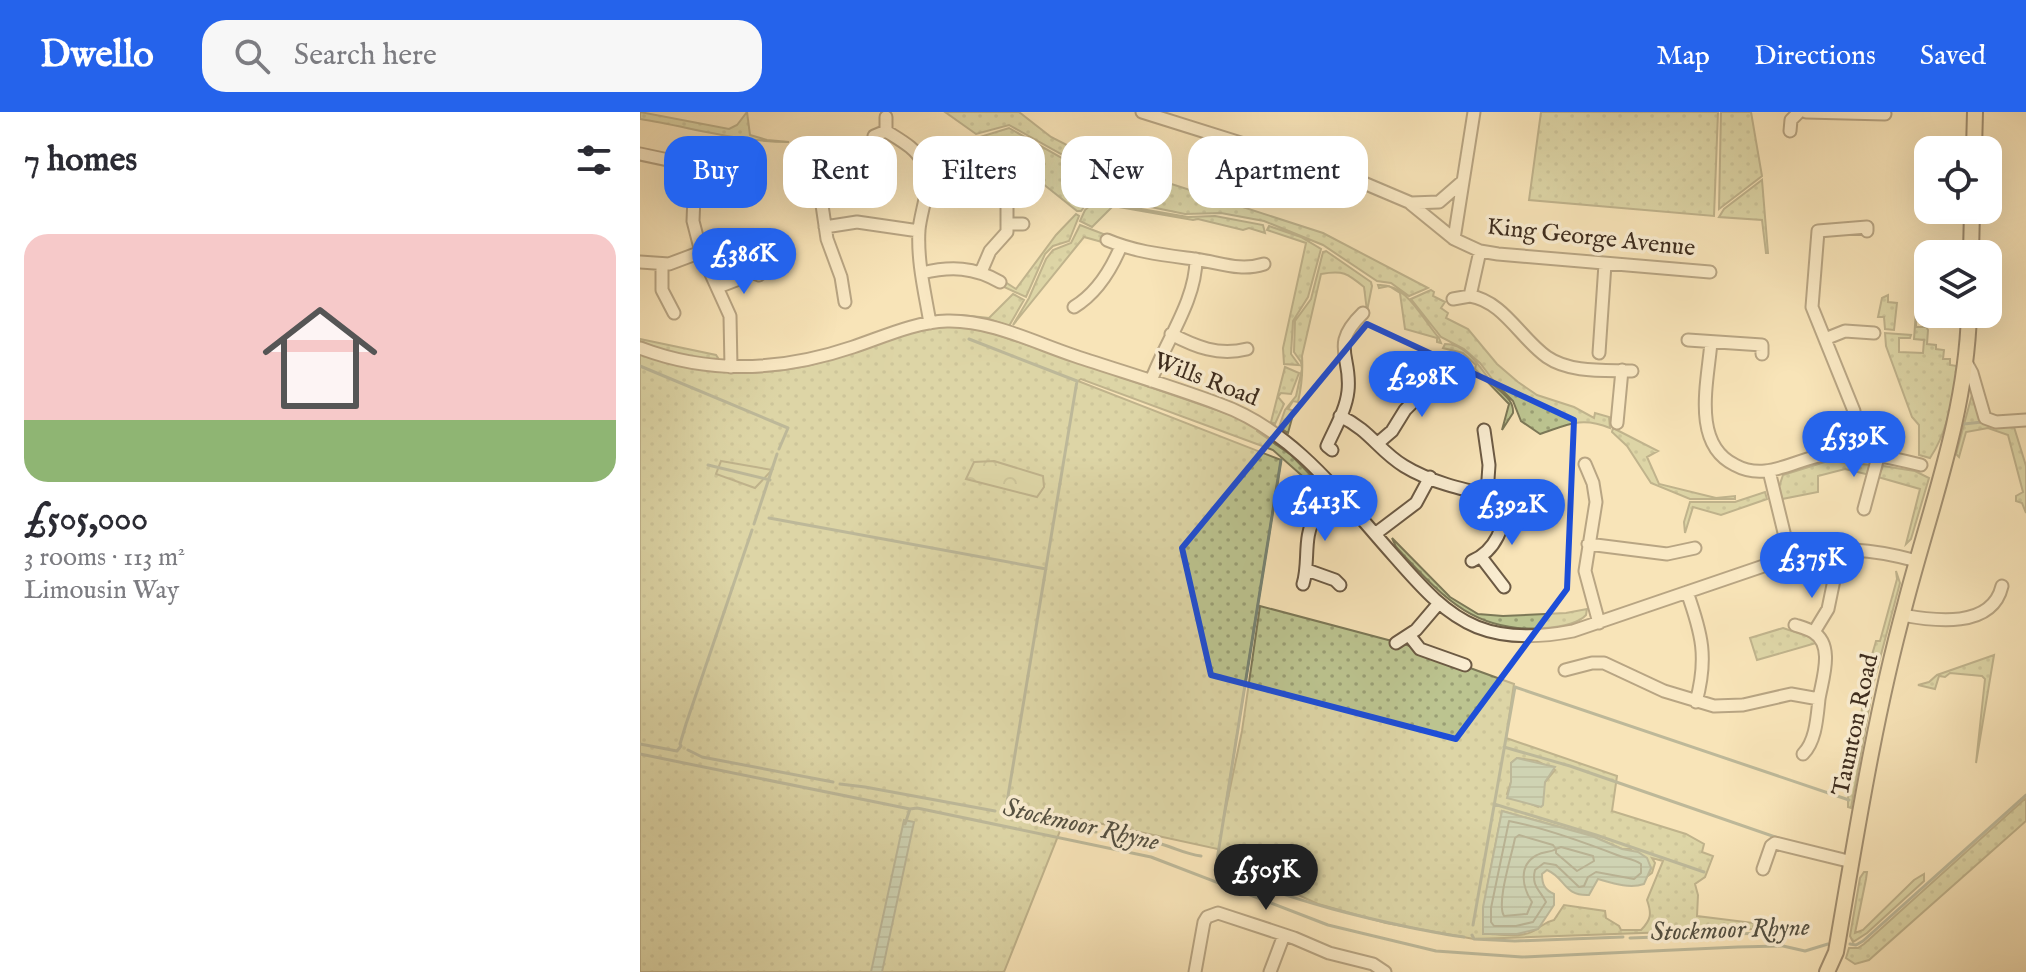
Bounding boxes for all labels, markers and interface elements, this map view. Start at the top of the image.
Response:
search box [202,20,762,92]
text: Dwello [40,32,154,80]
icon: search [230,34,274,78]
text: Search here [294,37,437,75]
text: Map [1656,39,1710,74]
text: Directions [1754,39,1876,74]
text: Saved [1920,39,1986,74]
chip: Buy [664,136,767,208]
chip: Rent [783,136,897,208]
chip: Filters [913,136,1045,208]
chip: New [1061,136,1172,208]
chip: Apartment [1188,136,1368,208]
map controls [1914,136,2002,328]
button: locate [1914,136,2002,224]
icon: filters [572,138,616,182]
text: 7 homes [24,139,137,182]
street label: King George Avenue [1485,212,1697,264]
pin: £386K [688,228,800,296]
text: £386K [710,237,778,270]
button: layers [1914,240,2002,328]
icon: home [248,286,392,430]
street label: Wills Road [1149,346,1263,414]
pin: £298K [1366,351,1478,419]
text: £298K [1387,360,1457,393]
pin: £539K [1798,411,1910,479]
text: £539K [1820,420,1888,453]
pin: £413K [1269,475,1381,543]
pin: £392K [1456,479,1568,547]
text: £413K [1291,484,1359,517]
text: £392K [1477,488,1547,521]
text: £505,000 [24,498,148,541]
pin: £375K [1756,532,1868,600]
text: 3 rooms · 113 m² [24,541,185,574]
text: £375K [1778,541,1846,574]
text: Limousin Way [24,574,179,607]
street label: Taunton Road [1826,651,1886,799]
water label: Stockmoor Rhyne [1000,791,1163,859]
pin: £505K [1210,844,1322,912]
text: £505K [1232,853,1300,886]
water label: Stockmoor Rhyne [1650,911,1811,949]

